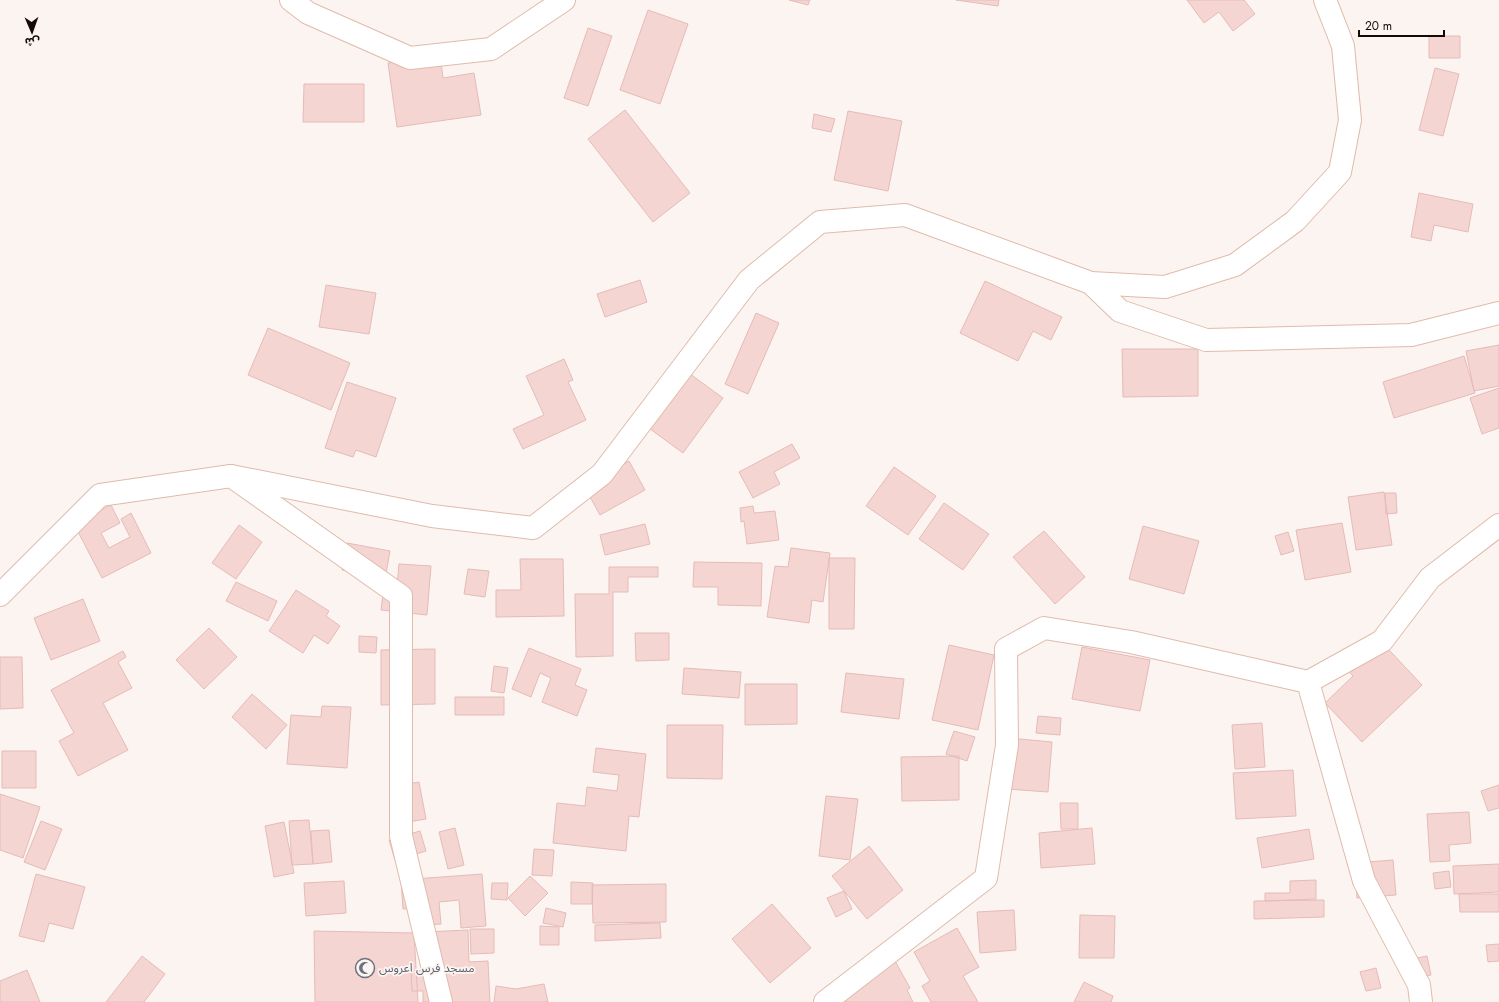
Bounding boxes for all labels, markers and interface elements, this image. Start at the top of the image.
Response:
north arrow [12,12,52,52]
scale bar [1359,12,1444,38]
text: 20 m [1365,17,1392,35]
text: ش [25,34,40,50]
mosque icon: مسجد فرس اعروس [354,957,376,979]
place label: مسجد فرس اعروس [379,959,475,977]

